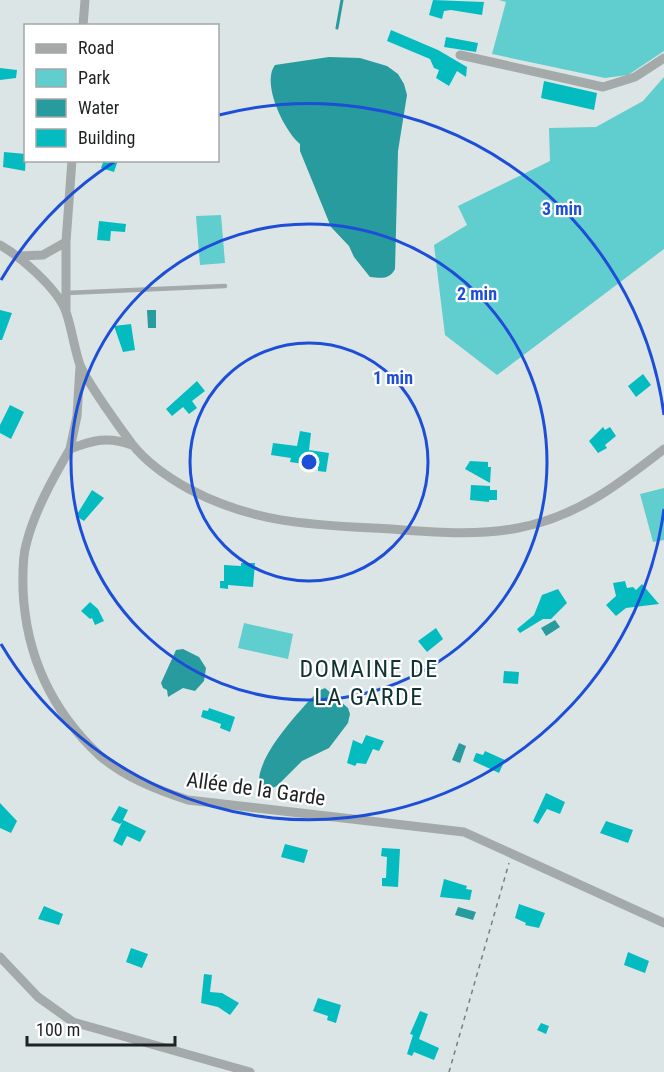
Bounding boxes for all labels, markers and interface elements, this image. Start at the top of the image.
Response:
legend [24,24,219,162]
text: Road [78,37,114,58]
text: Park [78,67,110,88]
text: Water [78,97,120,118]
text: Building [78,127,135,148]
text: 3 min [542,198,582,219]
text: 2 min [457,283,497,304]
text: 1 min [373,367,413,388]
centre of rings [299,452,319,472]
district label: DOMAINE DE LA GARDE [299,655,439,711]
street label: Allée de la Garde [185,767,327,811]
scale bar [27,1009,176,1047]
text: 100 m [36,1019,80,1040]

